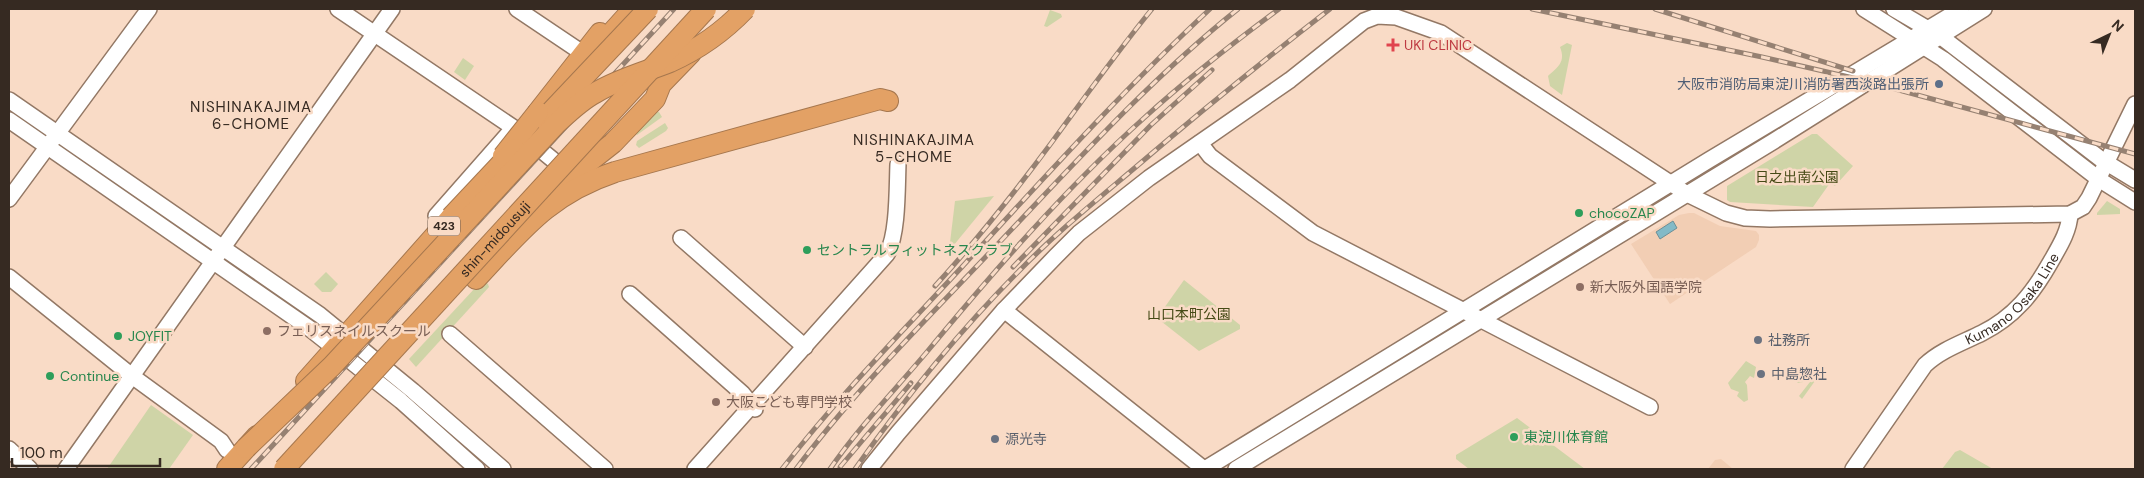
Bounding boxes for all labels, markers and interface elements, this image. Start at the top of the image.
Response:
north arrow [2084,10,2134,60]
text: N [2108,15,2128,36]
place label: UKI CLINIC [1404,36,1472,54]
marker: UKI CLINIC [1386,38,1400,52]
place label: 大阪市消防局東淀川消防署西淡路出張所 [1677,75,1929,93]
marker: 大阪市消防局東淀川消防署西淡路出張所 [1933,78,1945,90]
district label: NISHINAKAJIMA 6-CHOME [190,97,312,134]
district label: NISHINAKAJIMA 5-CHOME [853,130,975,167]
park label: 日之出南公園 [1755,168,1839,186]
street label: shin-midousuji [456,197,534,281]
place label: chocoZAP [1589,204,1655,222]
marker: chocoZAP [1573,207,1585,219]
road number: 423 [428,217,460,236]
place label: セントラルフィットネスクラブ [817,241,1013,259]
marker: セントラルフィットネスクラブ [801,244,813,256]
street label: Kumano Osaka Line [1962,250,2063,349]
place label: 新大阪外国語学院 [1590,278,1702,296]
marker: 新大阪外国語学院 [1574,281,1586,293]
park label: 山口本町公園 [1147,305,1231,323]
place label: フェリスネイルスクール [277,322,431,340]
marker: フェリスネイルスクール [261,325,273,337]
place label: JOYFIT [128,327,172,345]
marker: JOYFIT [112,330,124,342]
place label: 社務所 [1768,331,1810,349]
marker: 社務所 [1752,334,1764,346]
place label: 中島惣社 [1771,365,1827,383]
place label: Continue [60,367,119,385]
marker: 中島惣社 [1755,368,1767,380]
marker: Continue [44,370,56,382]
place label: 大阪こども専門学校 [726,393,852,411]
marker: 大阪こども専門学校 [710,396,722,408]
place label: 東淀川体育館 [1524,428,1608,446]
place label: 源光寺 [1005,430,1047,448]
marker: 東淀川体育館 [1508,431,1520,443]
marker: 源光寺 [989,433,1001,445]
scale bar [12,436,160,468]
text: 100 m [20,443,63,463]

